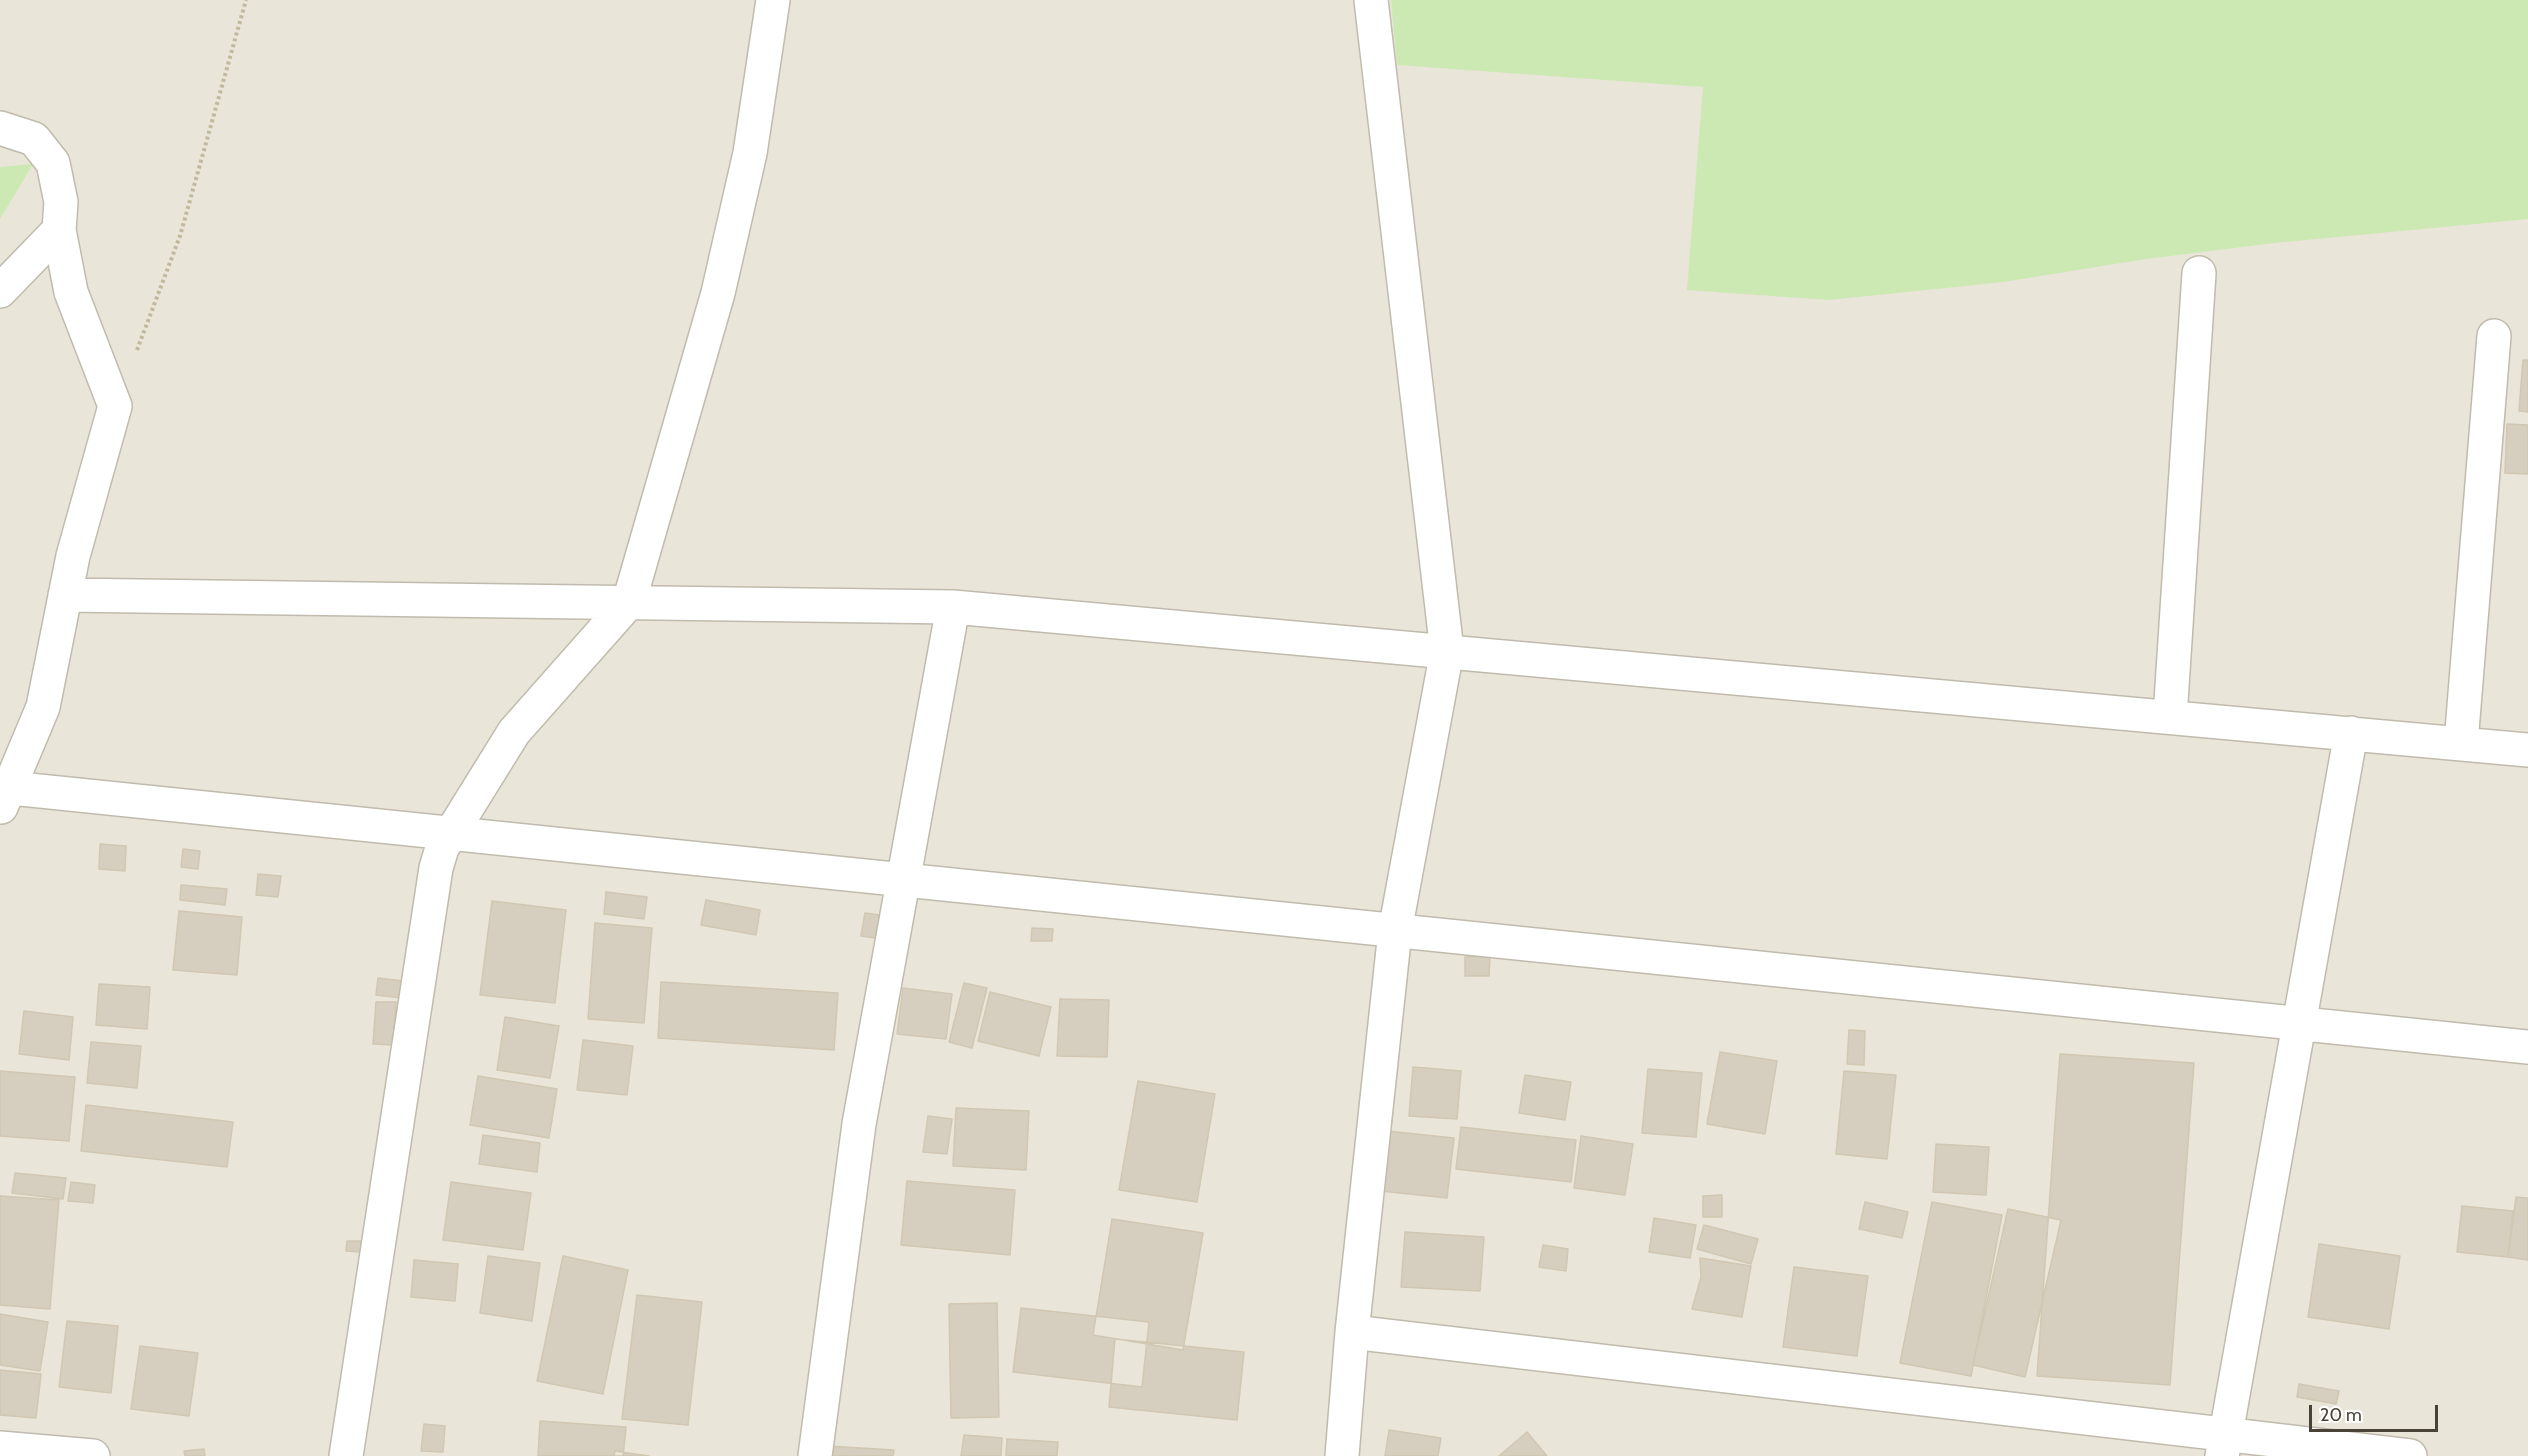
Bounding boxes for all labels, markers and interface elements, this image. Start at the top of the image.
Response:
scale bar [2312,1393,2441,1431]
text: 20 m [2320,1404,2362,1426]

